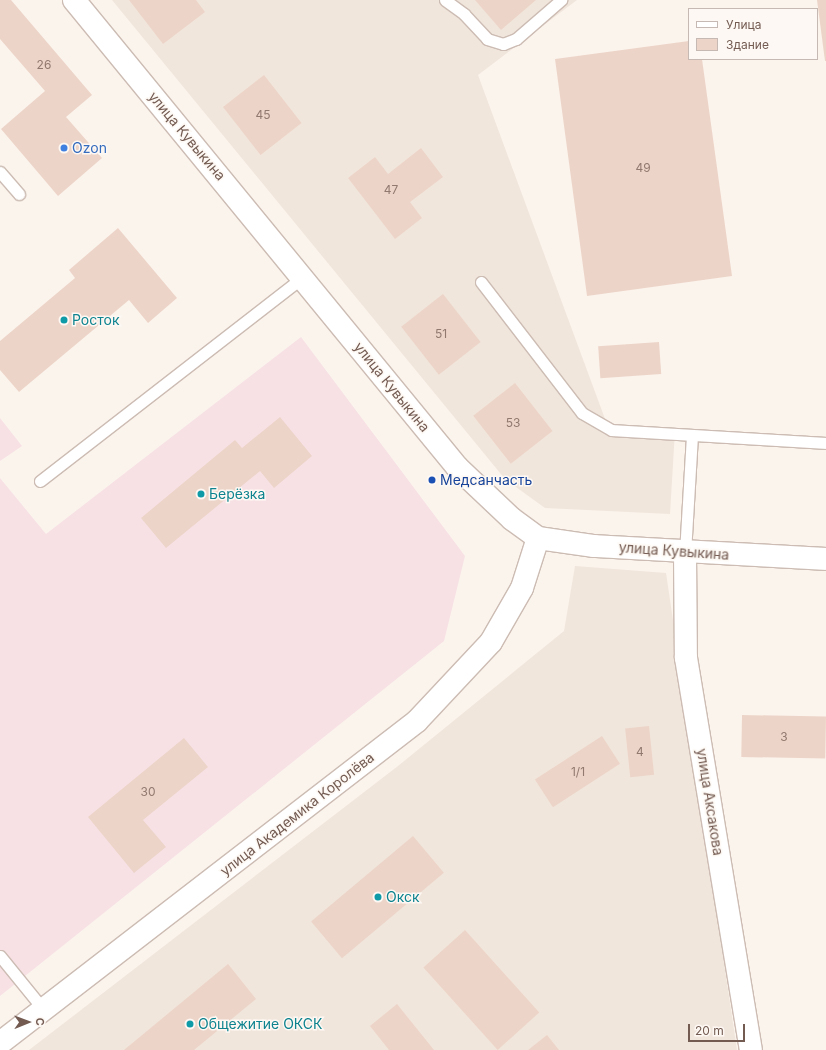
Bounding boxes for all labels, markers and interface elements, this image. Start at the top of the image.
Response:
legend [688,8,818,60]
text: Улица [726,17,761,32]
text: Здание [726,37,769,52]
house number: 26 [37,58,51,72]
street label: улица Кувыкина [145,88,229,184]
house number: 45 [255,108,271,122]
place label: Ozon [72,140,107,156]
marker: Ozon [59,143,69,153]
house number: 49 [635,161,651,175]
house number: 47 [384,183,398,197]
place label: Росток [72,312,120,328]
marker: Росток [59,315,69,325]
house number: 51 [435,327,447,341]
street label: улица Кувыкина [351,339,433,435]
house number: 53 [506,416,520,430]
place label: Медсанчасть [440,472,532,488]
marker: Медсанчасть [427,475,437,485]
place label: Берёзка [209,486,265,502]
marker: Берёзка [196,489,206,499]
street label: улица Кувыкина [618,539,730,563]
house number: 3 [780,730,788,744]
house number: 4 [636,745,644,759]
street label: улица Аксакова [693,747,727,857]
street label: улица Академика Королёва [217,749,377,879]
house number: 1/1 [571,765,585,779]
house number: 30 [141,785,155,799]
place label: Окск [386,889,420,905]
marker: Окск [373,892,383,902]
north arrow [8,1002,48,1042]
place label: Общежитие ОКСК [198,1016,322,1032]
scale bar [690,1016,747,1042]
text: С [33,1018,47,1026]
marker: Общежитие ОКСК [185,1019,195,1029]
text: 20 m [695,1023,724,1038]

